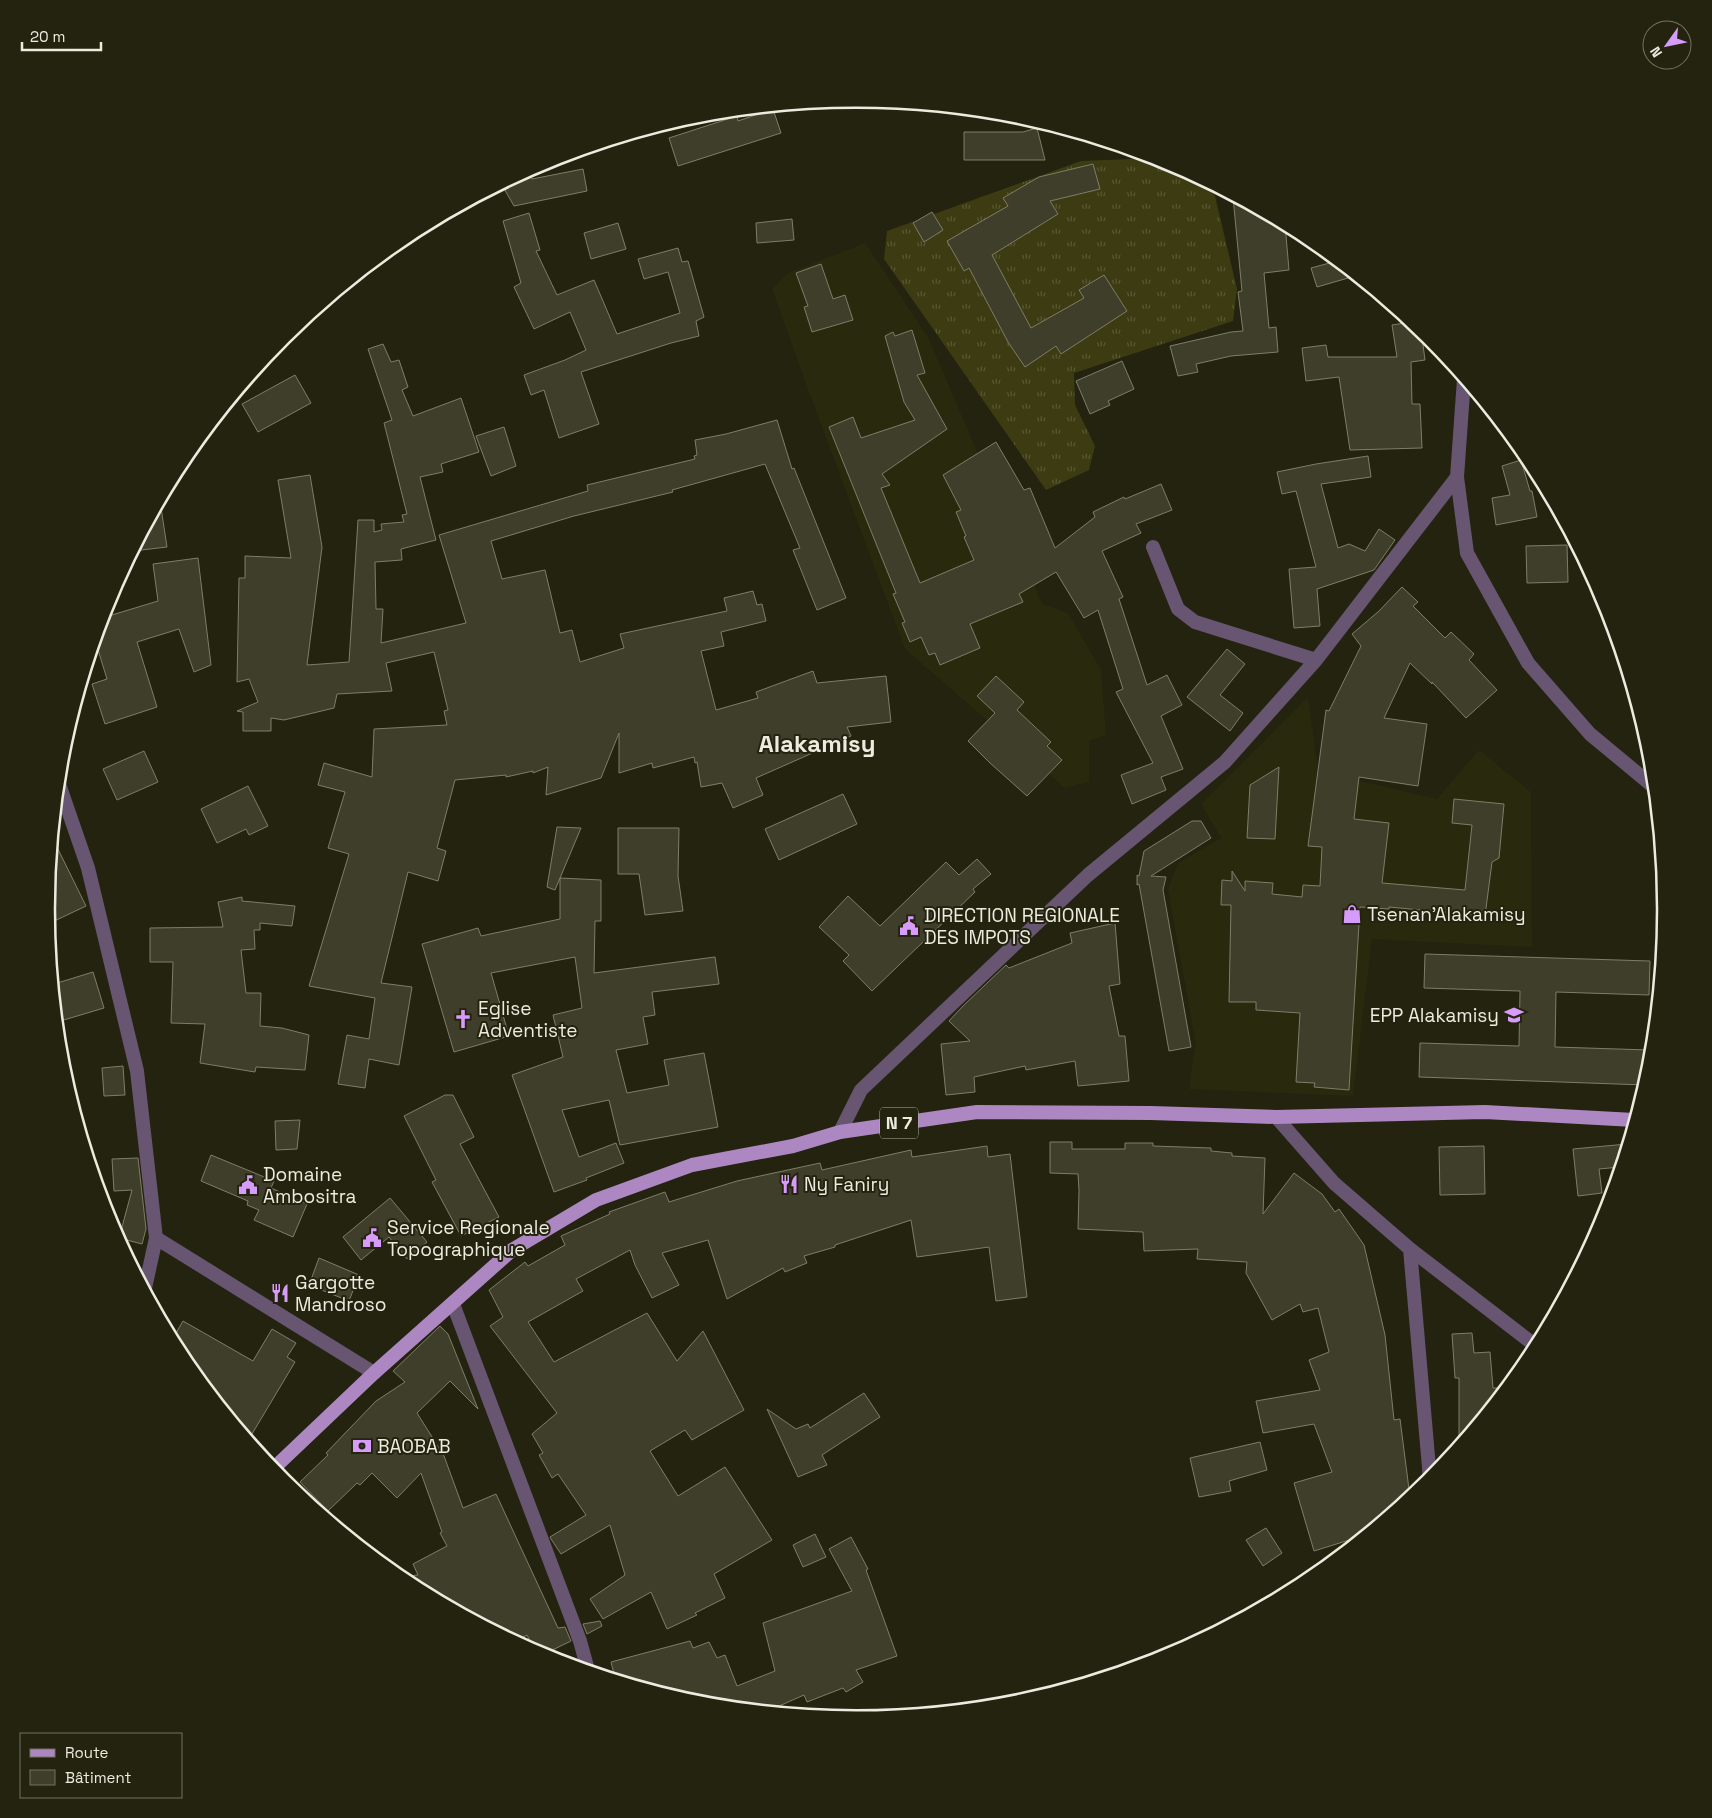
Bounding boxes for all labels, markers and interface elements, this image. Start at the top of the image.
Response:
scale bar [22,20,101,52]
north arrow [1642,20,1692,70]
text: 20 m [30,27,65,46]
text: N [1646,43,1666,61]
district label: Alakamisy [759,728,875,759]
place label: Tsenan'Alakamisy [1367,902,1526,927]
place label: DIRECTION REGIONALE DES IMPOTS [924,903,1120,950]
shop icon: Tsenan'Alakamisy [1341,903,1363,925]
public building icon: DIRECTION REGIONALE DES IMPOTS [898,915,920,937]
place label: Eglise Adventiste [478,996,578,1043]
place label: EPP Alakamisy [1370,1003,1499,1028]
school or university icon: EPP Alakamisy [1503,1004,1525,1026]
church icon: Eglise Adventiste [452,1008,474,1030]
road number: N 7 [880,1108,918,1138]
place label: Domaine Ambositra [263,1162,357,1209]
place label: Ny Faniry [804,1172,889,1197]
restaurant icon: Ny Faniry [778,1173,800,1195]
public building icon: Domaine Ambositra [237,1174,259,1196]
place label: Service Regionale Topographique [387,1215,550,1262]
public building icon: Service Regionale Topographique [361,1227,383,1249]
place label: Gargotte Mandroso [295,1270,387,1317]
restaurant icon: Gargotte Mandroso [269,1282,291,1304]
place label: BAOBAB [377,1434,451,1459]
bank icon: BAOBAB [351,1435,373,1457]
legend [20,1733,182,1798]
text: Route [65,1743,109,1762]
text: Bâtiment [65,1768,131,1787]

